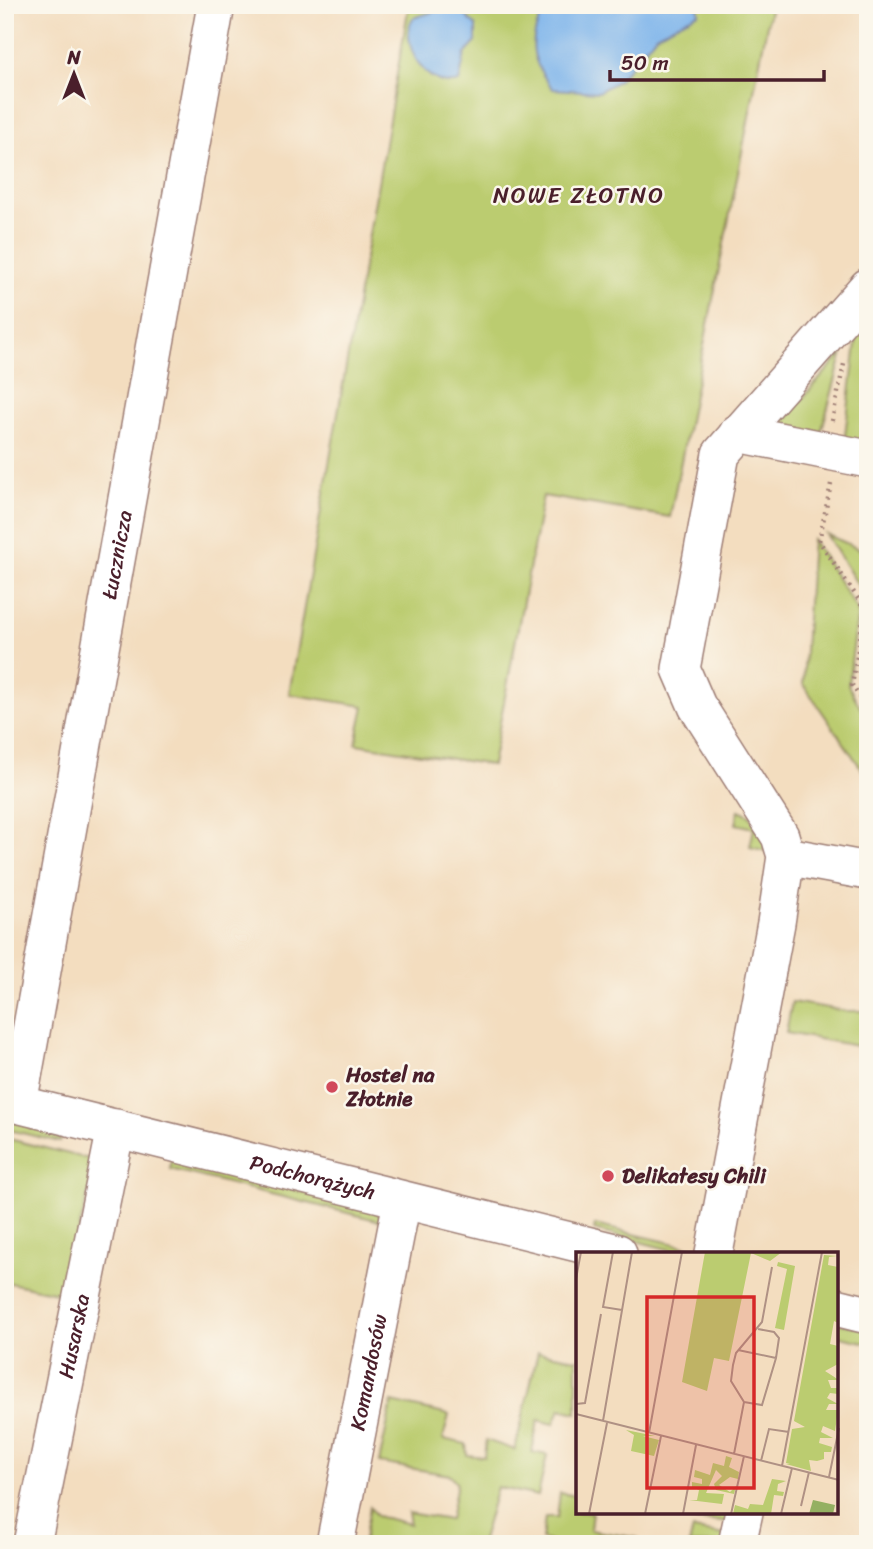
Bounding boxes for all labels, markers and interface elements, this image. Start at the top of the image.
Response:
north arrow [38,38,108,108]
scale bar [610,38,824,82]
text: N [66,41,81,74]
text: 50 m [621,44,669,82]
district label: NOWE ZŁOTNO [493,175,665,216]
street label: Łucznicza [90,507,144,602]
place label: Hostel na Złotnie [345,1056,435,1118]
marker: Hostel na Złotnie [324,1079,340,1095]
street label: Podchorążych [246,1143,379,1211]
place label: Delikatesy Chili [622,1157,767,1195]
marker: Delikatesy Chili [600,1168,616,1184]
inset map [576,1252,838,1514]
street label: Husarska [47,1290,101,1382]
street label: Komandosów [339,1310,399,1434]

